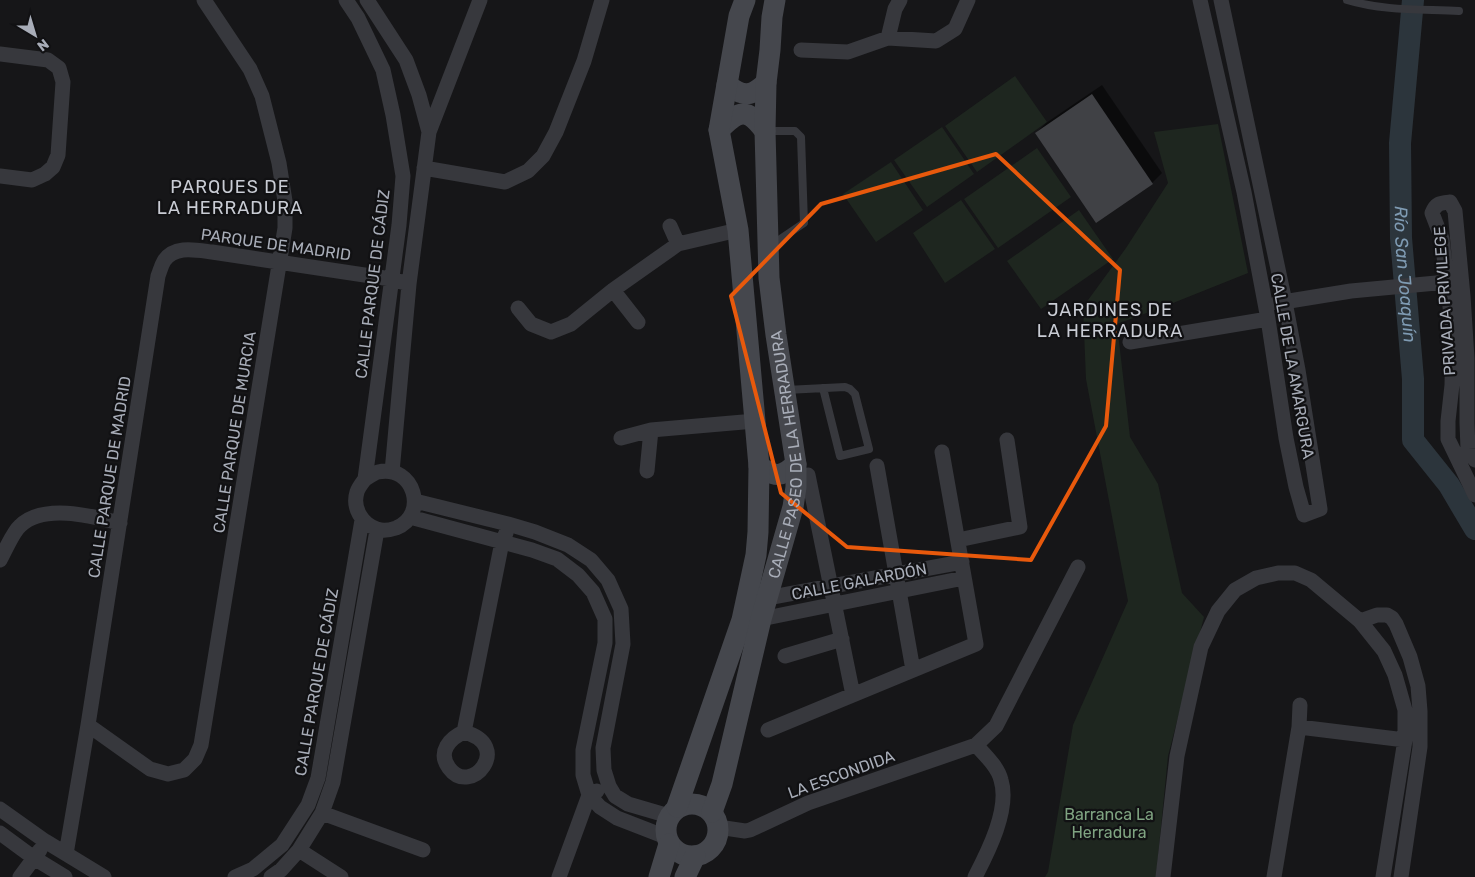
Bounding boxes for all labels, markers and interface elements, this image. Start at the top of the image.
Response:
north arrow [10,10,60,60]
text: N [33,35,52,55]
district label: PARQUES DE LA HERRADURA [157,176,303,219]
street label: CALLE PARQUE DE CÁDIZ [351,188,394,380]
water label: Río San Joaquín [1390,206,1421,344]
street label: PARQUE DE MADRID [200,225,352,264]
street label: PRIVADA PRIVILEGE [1430,226,1459,376]
street label: CALLE DE LA AMARGURA [1267,272,1318,461]
district label: JARDINES DE LA HERRADURA [1037,299,1183,342]
street label: CALLE PASEO DE LA HERRADURA [764,329,806,581]
street label: CALLE PARQUE DE MURCIA [209,330,260,534]
street label: CALLE PARQUE DE MADRID [84,375,135,579]
street label: CALLE GALARDÓN [790,558,928,604]
street label: CALLE PARQUE DE CÁDIZ [291,587,342,777]
street label: LA ESCONDIDA [785,746,898,803]
park label: Barranca La Herradura [1064,805,1154,842]

